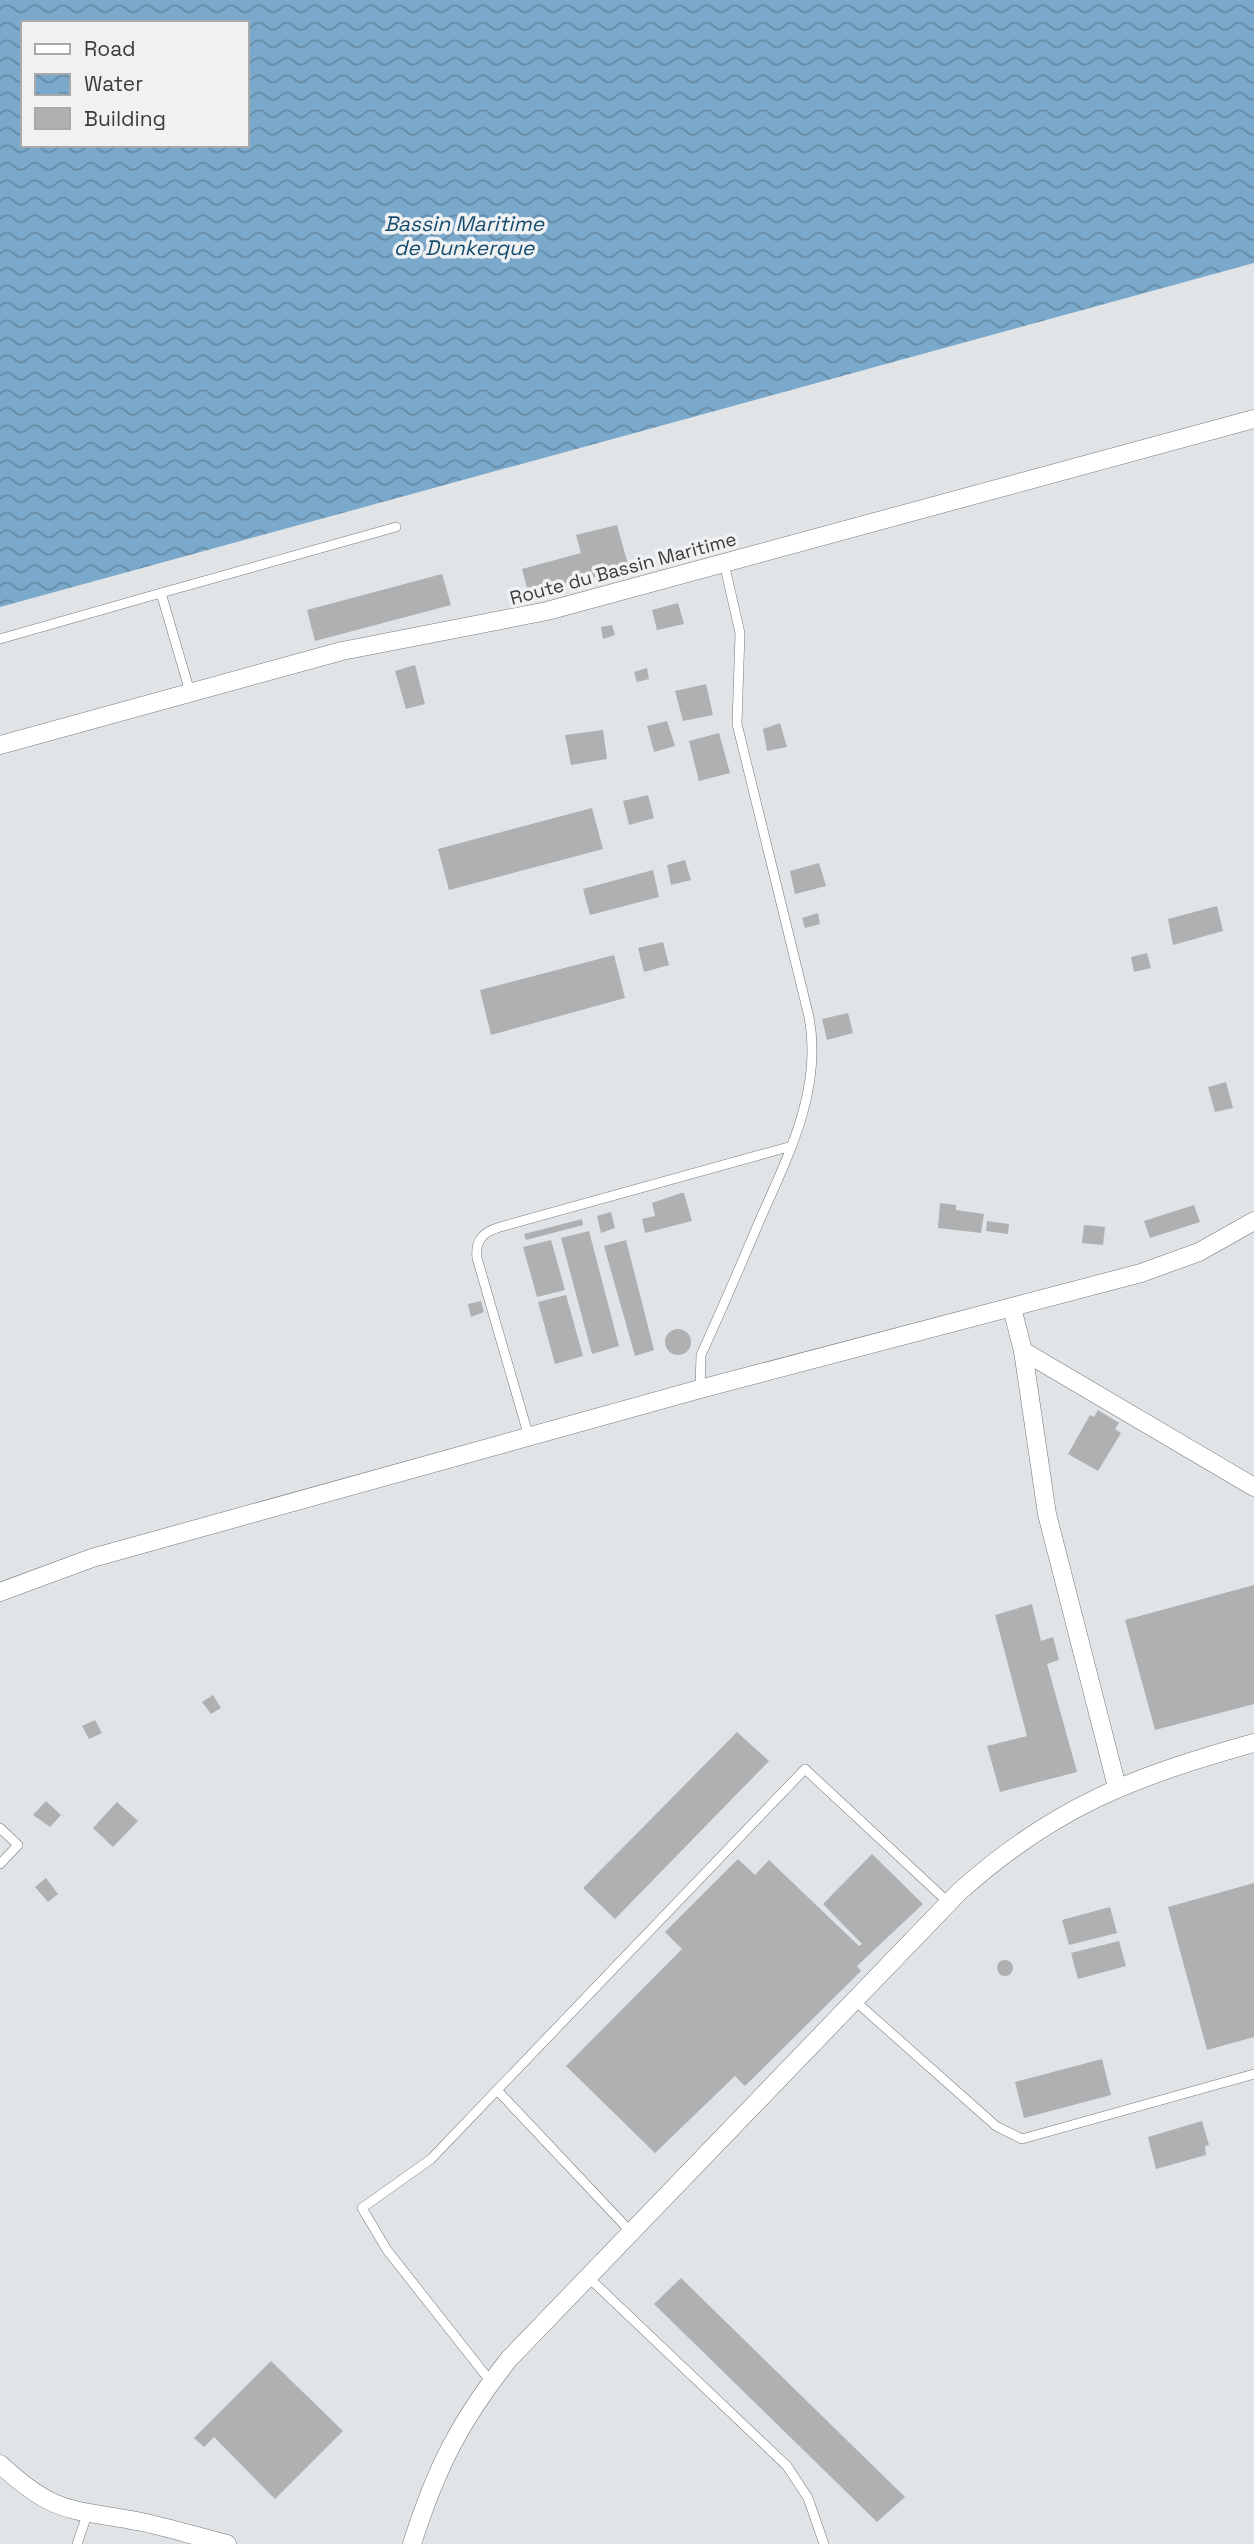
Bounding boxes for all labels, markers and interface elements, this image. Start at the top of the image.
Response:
legend [21,21,248,147]
text: Road [84,35,136,62]
text: Water [84,70,143,97]
text: Building [84,105,166,132]
water label: Bassin Maritime de Dunkerque [384,210,546,261]
street label: Route du Bassin Maritime [507,526,739,611]

